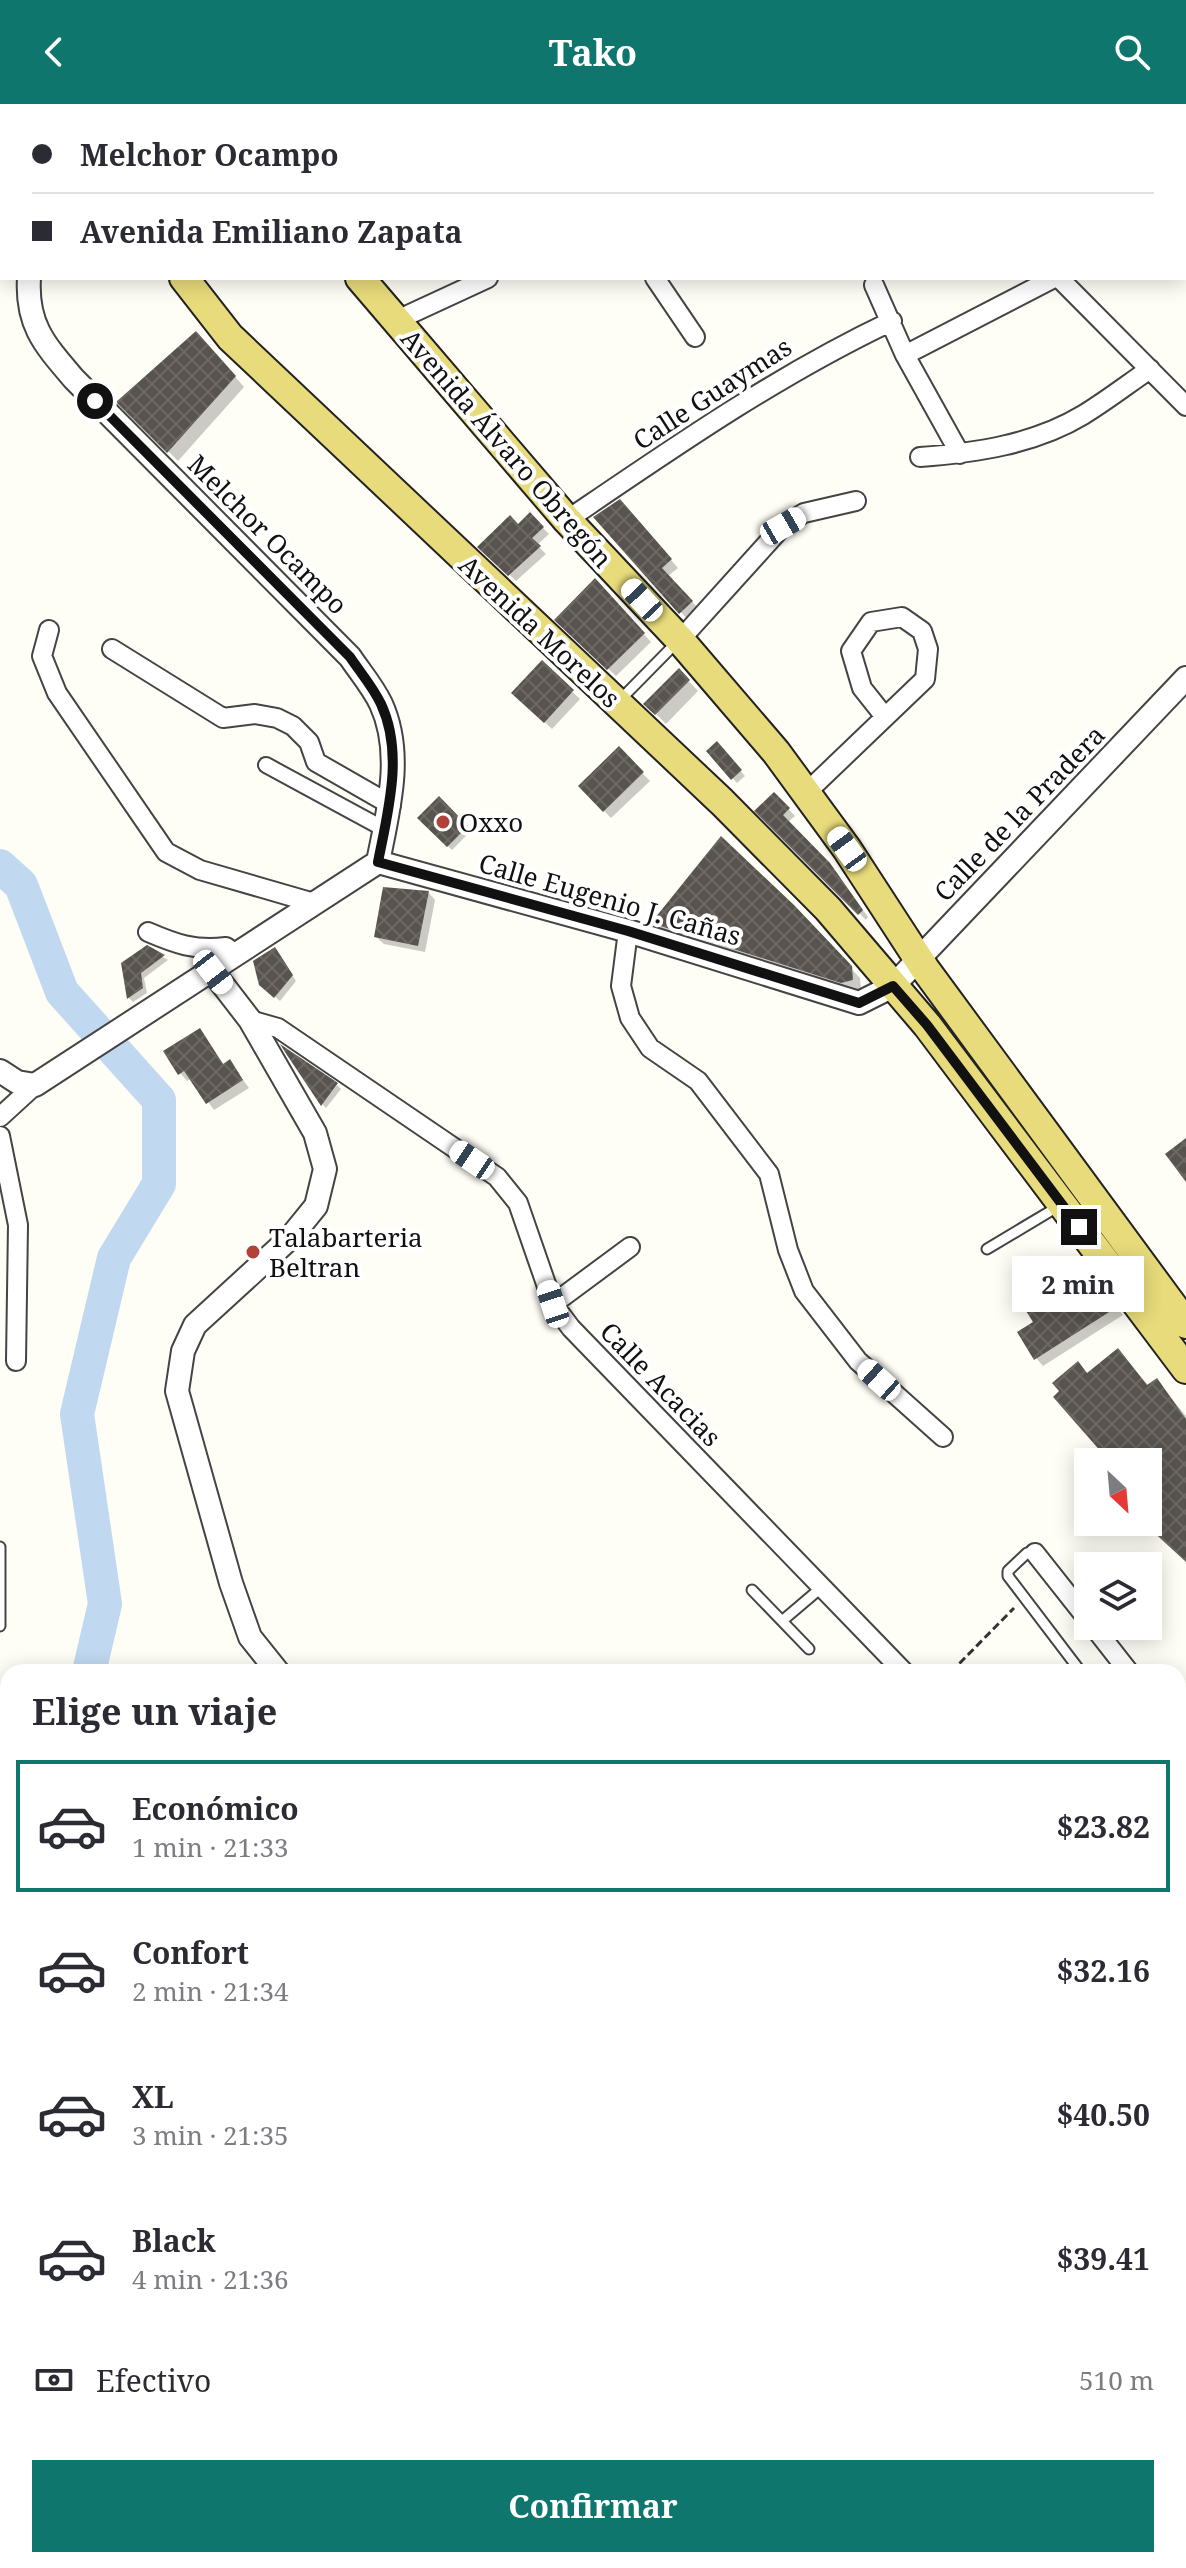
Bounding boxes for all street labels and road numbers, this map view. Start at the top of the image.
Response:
street label: Avenida Álvaro Obregón [393,321,621,575]
street label: Calle Guaymas [626,328,798,458]
street label: Melchor Ocampo [180,446,356,622]
street label: Avenida Morelos [451,547,629,715]
street label: Calle de la Pradera [926,717,1112,909]
street label: Calle Eugenio J. Cañas [475,844,745,954]
street label: Calle Acacias [592,1314,730,1454]

